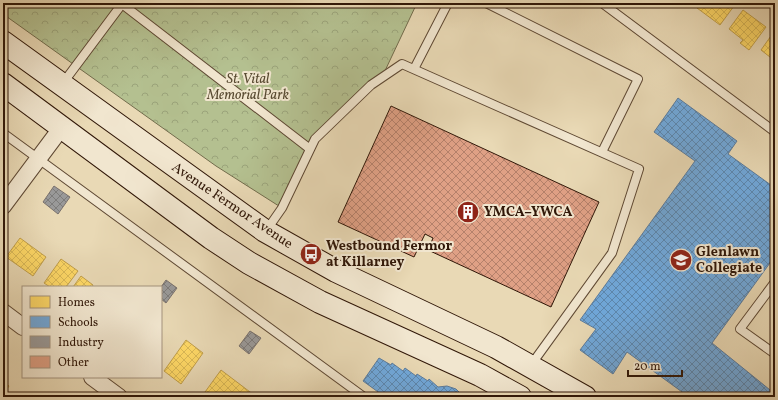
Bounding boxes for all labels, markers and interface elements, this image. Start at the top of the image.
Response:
park label: St. Vital Memorial Park [206,70,289,105]
street label: Avenue Fermor Avenue [168,158,297,254]
building icon: YMCA–YWCA [455,199,481,225]
place label: YMCA–YWCA [484,203,572,222]
place label: Westbound Fermor at Killarney [326,237,452,272]
bus stop icon: Westbound Fermor at Killarney [298,241,324,267]
place label: Glenlawn Collegiate [696,243,762,278]
school or university icon: Glenlawn Collegiate [668,247,694,273]
legend [22,286,162,378]
text: Homes [58,295,95,311]
text: Schools [58,315,98,331]
text: Industry [58,335,104,351]
scale bar [628,352,682,378]
text: Other [58,355,89,371]
text: 20 m [634,359,661,375]

